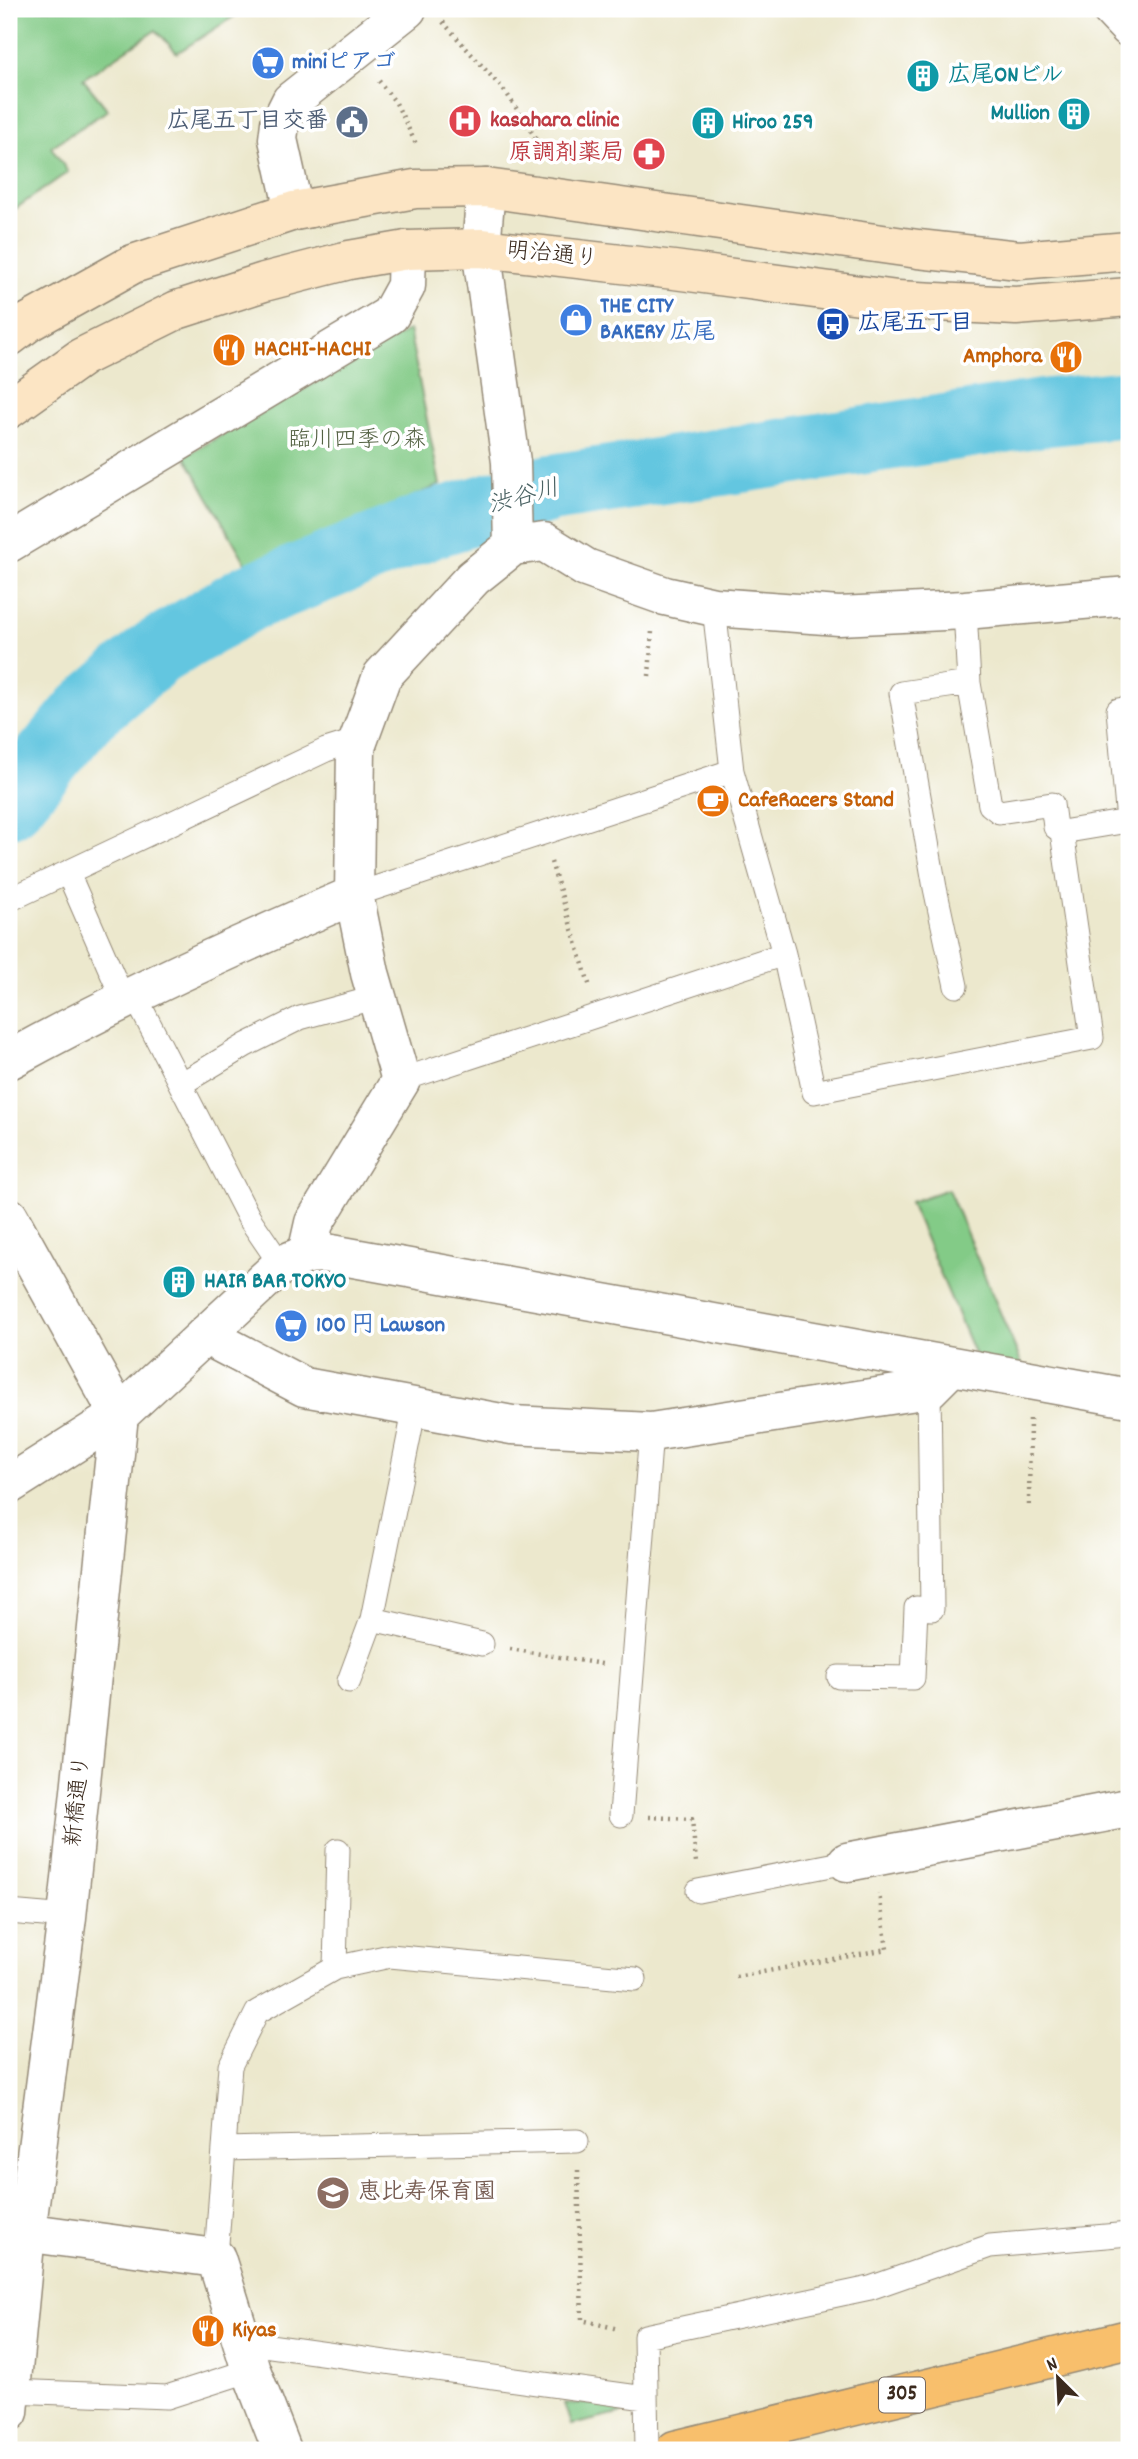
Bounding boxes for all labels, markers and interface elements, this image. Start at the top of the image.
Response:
supermarket icon: miniピアゴ [249,44,287,82]
place label: miniピアゴ [292,47,396,80]
building icon: 広尾ONビル [904,57,942,95]
place label: 広尾ONビル [948,60,1064,93]
building icon: Mullion [1055,95,1093,133]
place label: Mullion [991,98,1050,131]
hospital icon: kasahara clinic [446,102,484,140]
public building icon: 広尾五丁目交番 [333,103,371,141]
building icon: Hiroo 259 [689,104,727,142]
place label: kasahara clinic [490,105,620,138]
place label: 広尾五丁目交番 [167,106,328,139]
place label: Hiroo 259 [732,107,814,140]
pharmacy icon: 原調剤薬局 [630,135,668,173]
place label: 原調剤薬局 [509,138,624,171]
street label: 明治通り [505,235,599,277]
place label: THE CITY BAKERY 広尾 [600,291,715,350]
shop icon: THE CITY BAKERY 広尾 [557,301,595,339]
bus stop icon: 広尾五丁目 [814,305,852,343]
place label: 広尾五丁目 [858,308,973,341]
restaurant icon: HACHI-HACHI [210,331,248,369]
place label: HACHI-HACHI [254,334,372,367]
restaurant icon: Amphora [1047,338,1085,376]
place label: Amphora [963,341,1043,374]
park label: 臨川四季の森 [288,425,426,458]
water label: 渋谷川 [485,472,563,524]
cafe icon: CafeRacers Stand [694,782,732,820]
place label: CafeRacers Stand [738,785,894,818]
building icon: HAIR BAR TOKYO [160,1263,198,1301]
place label: HAIR BAR TOKYO [204,1266,347,1299]
supermarket icon: 100 円 Lawson [272,1307,310,1345]
place label: 100 円 Lawson [316,1310,446,1343]
street label: 新橋通り [58,1754,100,1848]
school or university icon: 恵比寿保育園 [314,2174,352,2212]
place label: 恵比寿保育園 [358,2177,496,2210]
restaurant icon: Kiyas [189,2312,227,2350]
place label: Kiyas [232,2315,277,2348]
north arrow [1023,2344,1092,2414]
text: N [1043,2351,1062,2380]
road number: 305 [879,2378,925,2412]

